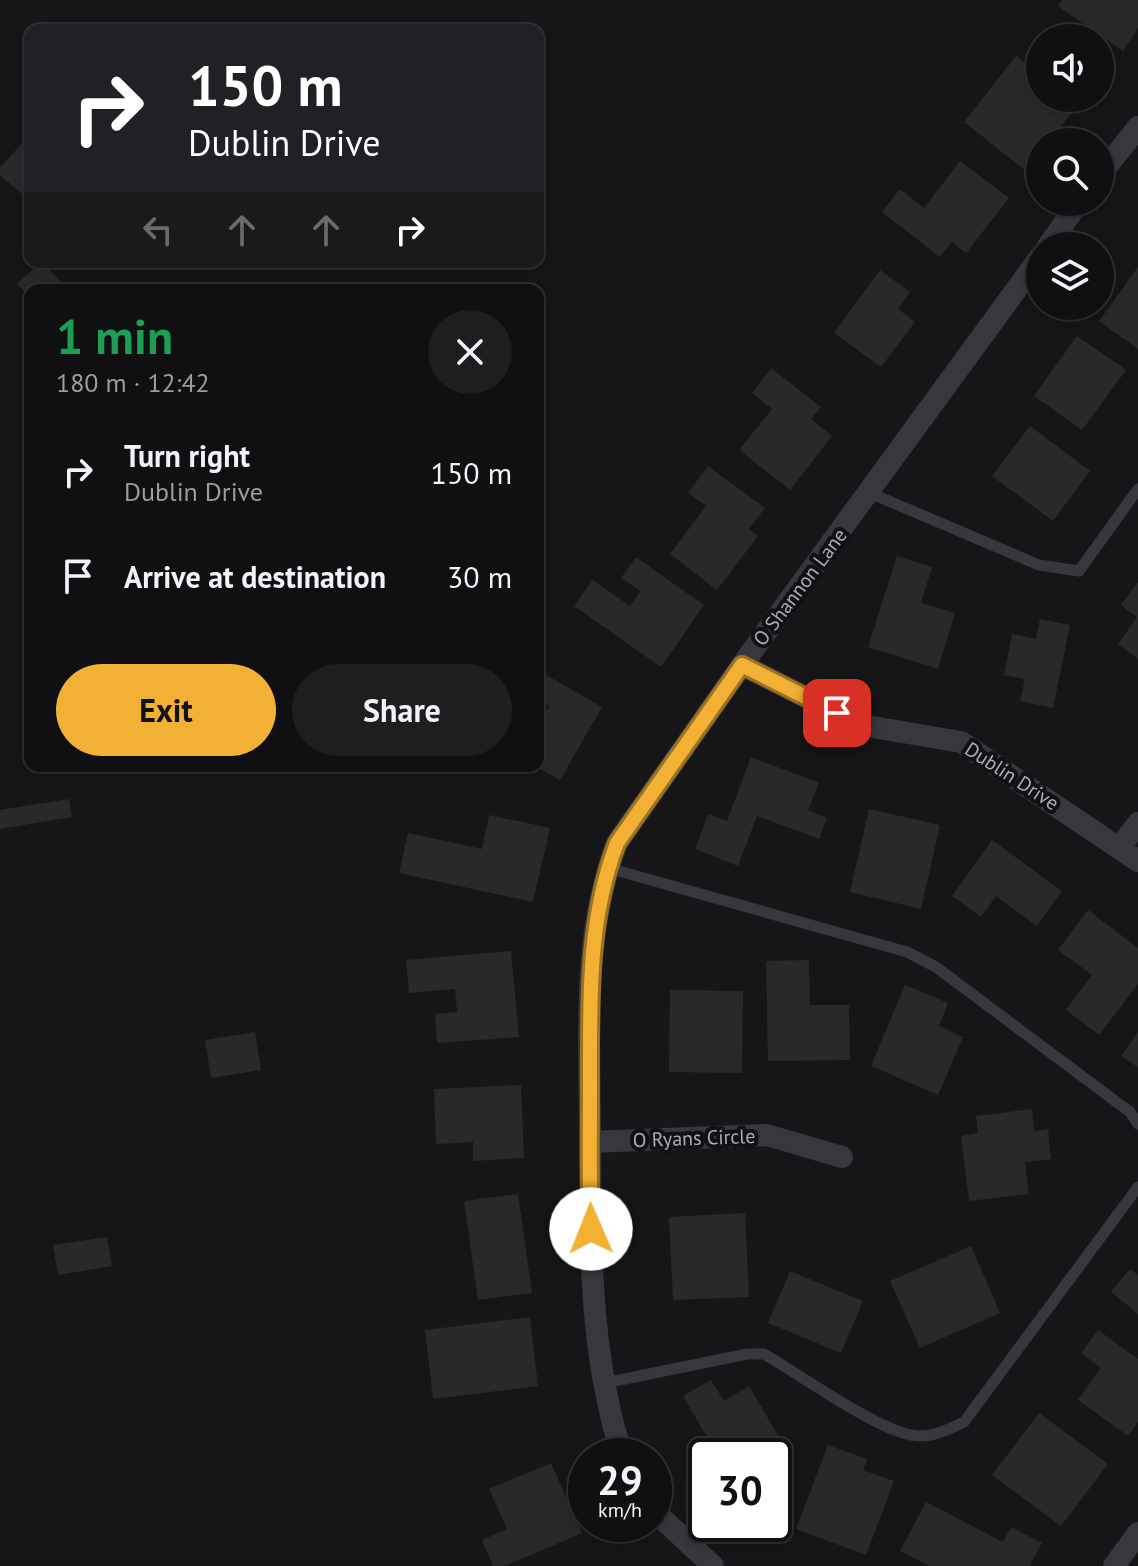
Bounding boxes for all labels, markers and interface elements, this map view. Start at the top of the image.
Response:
map controls [1026,24,1114,320]
button: sound [1026,24,1114,112]
text: 150 m [188,49,343,121]
icon: right [56,56,160,160]
text: Dublin Drive [188,119,381,166]
button: search [1026,128,1114,216]
icon: left [136,208,180,252]
icon: ahead [220,208,264,252]
icon: ahead [304,208,348,252]
icon: right [388,208,432,252]
button: layers [1026,232,1114,320]
text: 1 min [56,305,173,367]
button: close [428,310,512,394]
text: 180 m · 12:42 [56,366,210,399]
text: Turn right [124,436,250,475]
icon: right [56,450,100,494]
text: 150 m [431,453,512,492]
text: Dublin Drive [124,475,263,508]
street label: O Shannon Lane [747,523,853,651]
icon: arrive [56,554,100,598]
text: Arrive at destination [124,557,386,596]
text: 30 m [447,557,512,596]
button: Exit [56,664,276,756]
button: Share [292,664,512,756]
pin [803,679,871,747]
icon: arrive [815,691,859,735]
street label: Dublin Drive [960,736,1064,816]
street label: O Ryans Circle [632,1123,756,1153]
position arrow [549,1187,633,1271]
speed limit sign: 30 [688,1438,792,1542]
text: 29 [597,1454,643,1506]
text: km/h [598,1497,642,1523]

